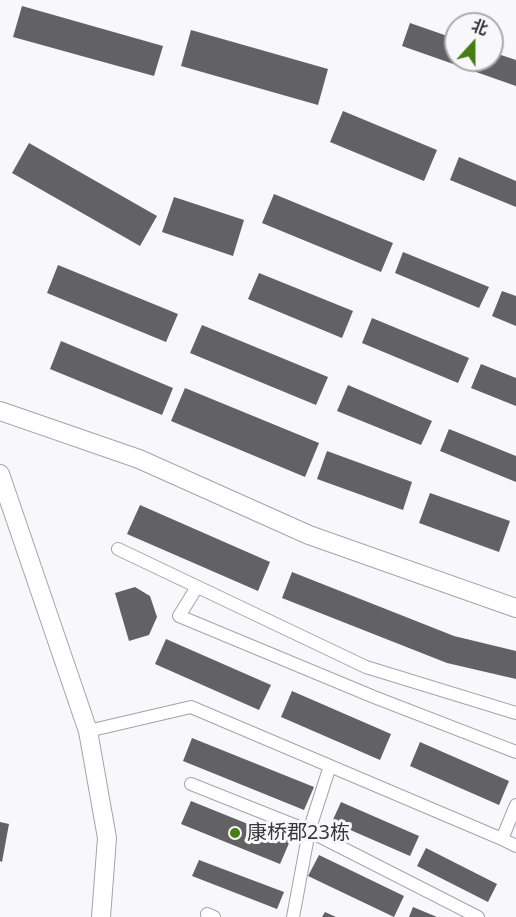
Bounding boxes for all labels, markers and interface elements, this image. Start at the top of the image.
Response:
north arrow [444,12,504,72]
text: 北 [468,14,491,40]
place label: 康桥郡23栋 [247,821,350,845]
marker: 康桥郡23栋 [228,826,242,840]

